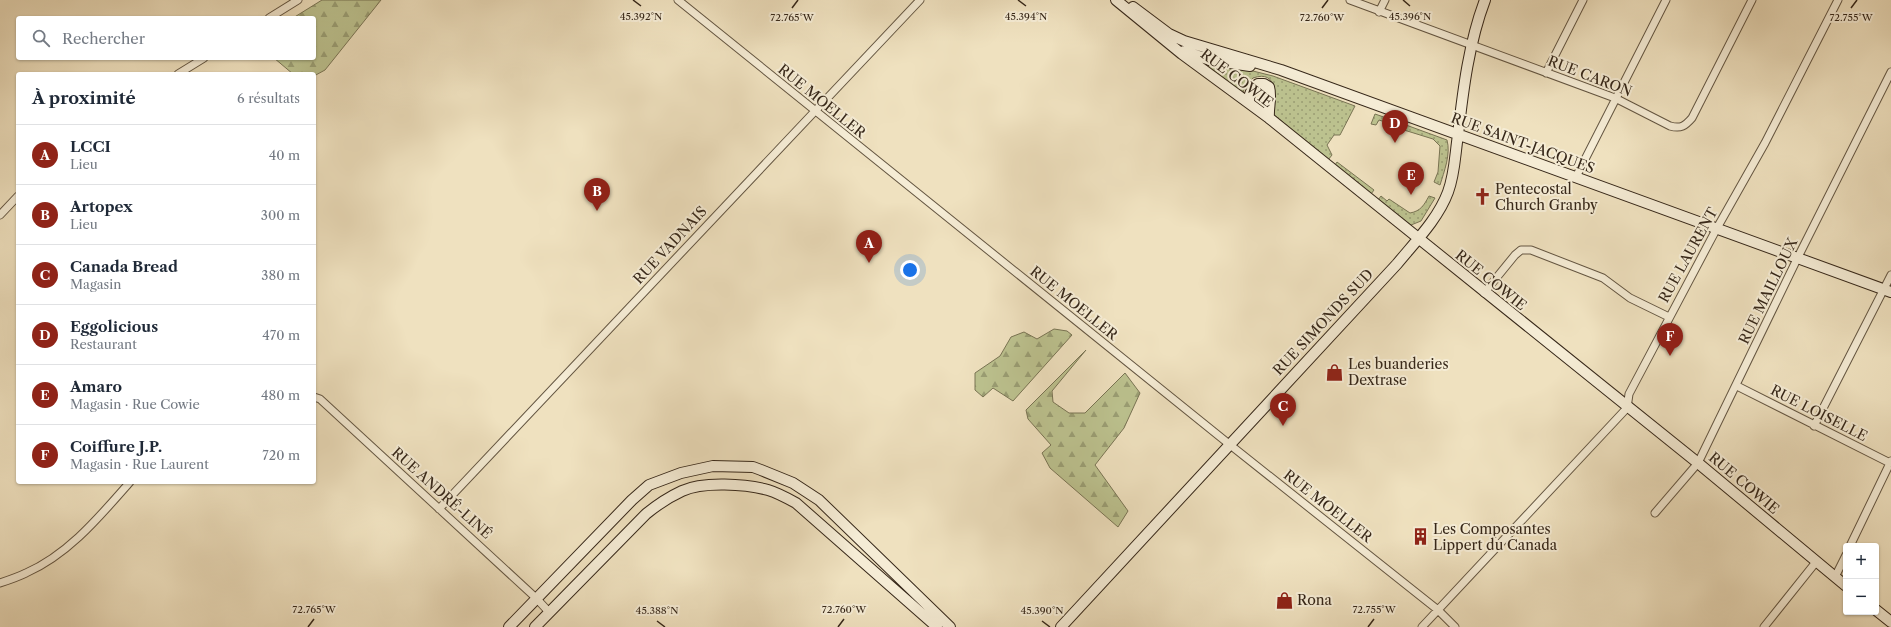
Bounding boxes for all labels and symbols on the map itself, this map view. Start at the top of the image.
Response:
text: 45.392°N [620,10,662,23]
text: 45.394°N [1005,10,1047,23]
text: 45.396°N [1389,10,1431,23]
text: 72.765°W [770,11,815,24]
text: 72.760°W [1300,11,1345,24]
text: 72.755°W [1829,11,1874,24]
street label: RUE COWIE [1197,45,1277,111]
street label: RUE CARON [1545,52,1635,100]
street label: RUE MOELLER [775,60,870,142]
street label: RUE SAINT-JACQUES [1449,109,1597,177]
pin: D [1382,110,1408,143]
pin: E [1398,162,1424,195]
pin: B [584,178,610,211]
place label: Pentecostal Church Granby [1495,180,1598,214]
church icon: Pentecostal Church Granby [1472,187,1492,207]
street label: RUE VADNAIS [629,202,711,288]
street label: RUE LAURENT [1654,204,1722,306]
pin: A [856,230,882,263]
street label: RUE MAILLOUX [1735,234,1802,347]
street label: RUE COWIE [1452,246,1530,314]
your location [900,260,920,280]
street label: RUE MOELLER [1027,262,1122,344]
street label: RUE SIMONDS SUD [1269,265,1377,379]
pin: F [1657,323,1683,356]
place label: Les buanderies Dextrase [1348,355,1449,389]
shop icon: Les buanderies Dextrase [1325,362,1345,382]
street label: RUE LOISELLE [1768,381,1870,445]
pin: C [1270,393,1296,426]
street label: RUE ANDRÉ-LINÉ [388,443,496,543]
street label: RUE COWIE [1705,448,1783,518]
street label: RUE MOELLER [1280,466,1377,547]
place label: Les Composantes Lippert du Canada [1433,520,1558,554]
building icon: Les Composantes Lippert du Canada [1410,527,1430,547]
shop icon: Rona [1274,590,1294,610]
place label: Rona [1297,591,1332,609]
text: 72.765°W [292,603,337,616]
text: 72.760°W [822,603,867,616]
text: 72.755°W [1352,603,1397,616]
text: 45.388°N [636,604,678,617]
text: 45.390°N [1020,604,1064,617]

